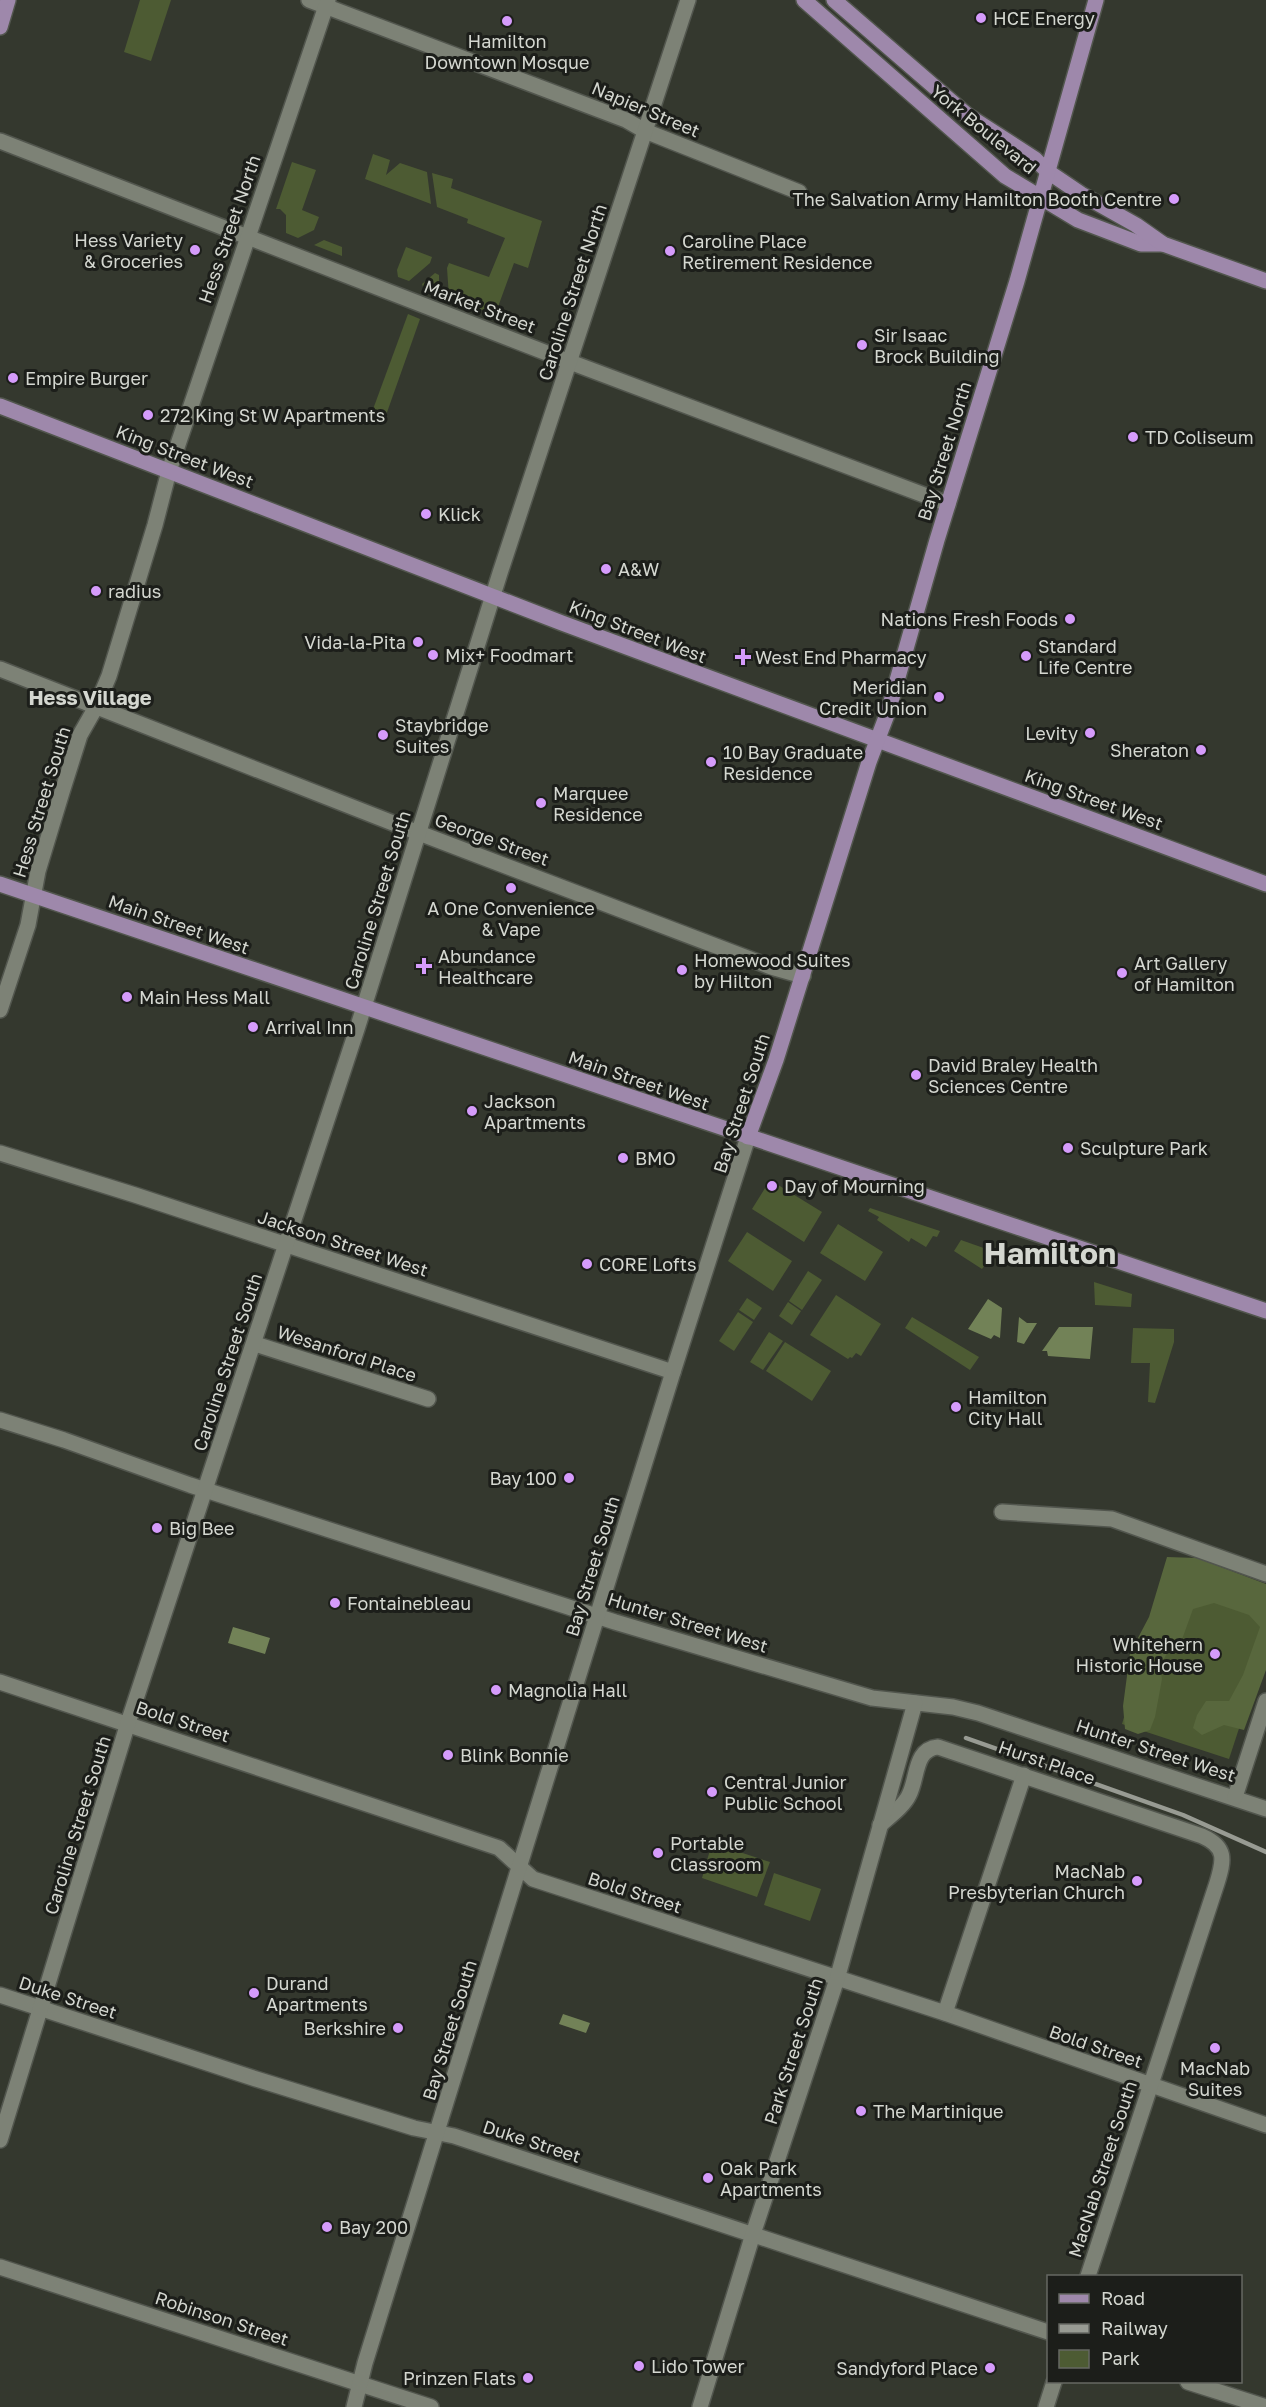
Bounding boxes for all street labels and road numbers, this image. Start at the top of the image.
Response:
street label: Napier Street [589,76,703,142]
street label: York Boulevard [927,80,1041,178]
street label: Hess Street North [193,152,265,306]
street label: Caroline Street North [533,201,611,383]
street label: Market Street [421,275,539,337]
street label: Bay Street North [912,379,976,523]
street label: King Street West [113,420,257,492]
street label: King Street West [566,595,710,667]
street label: Hess Street South [8,724,74,880]
street label: King Street West [1022,764,1166,834]
street label: Caroline Street South [339,808,415,992]
street label: George Street [432,808,552,870]
street label: Main Street West [106,890,252,958]
street label: Bay Street South [708,1030,774,1176]
street label: Main Street West [566,1046,712,1114]
street label: Jackson Street West [255,1205,431,1281]
street label: Caroline Street South [188,1270,266,1454]
street label: Wesanford Place [274,1320,420,1386]
street label: Bay Street South [560,1493,624,1639]
street label: Hunter Street West [605,1587,771,1657]
street label: Bold Street [133,1696,233,1746]
street label: Hunter Street West [1074,1714,1238,1786]
street label: Caroline Street South [39,1733,115,1917]
street label: Hurst Place [996,1735,1098,1789]
street label: Bold Street [585,1867,685,1917]
street label: Bay Street South [417,1957,481,2103]
street label: Duke Street [16,1971,120,2023]
street label: Park Street South [759,1975,827,2127]
street label: Bold Street [1046,2020,1146,2072]
street label: MacNab Street South [1063,2078,1141,2260]
street label: Duke Street [480,2115,584,2167]
street label: Robinson Street [152,2286,292,2350]

